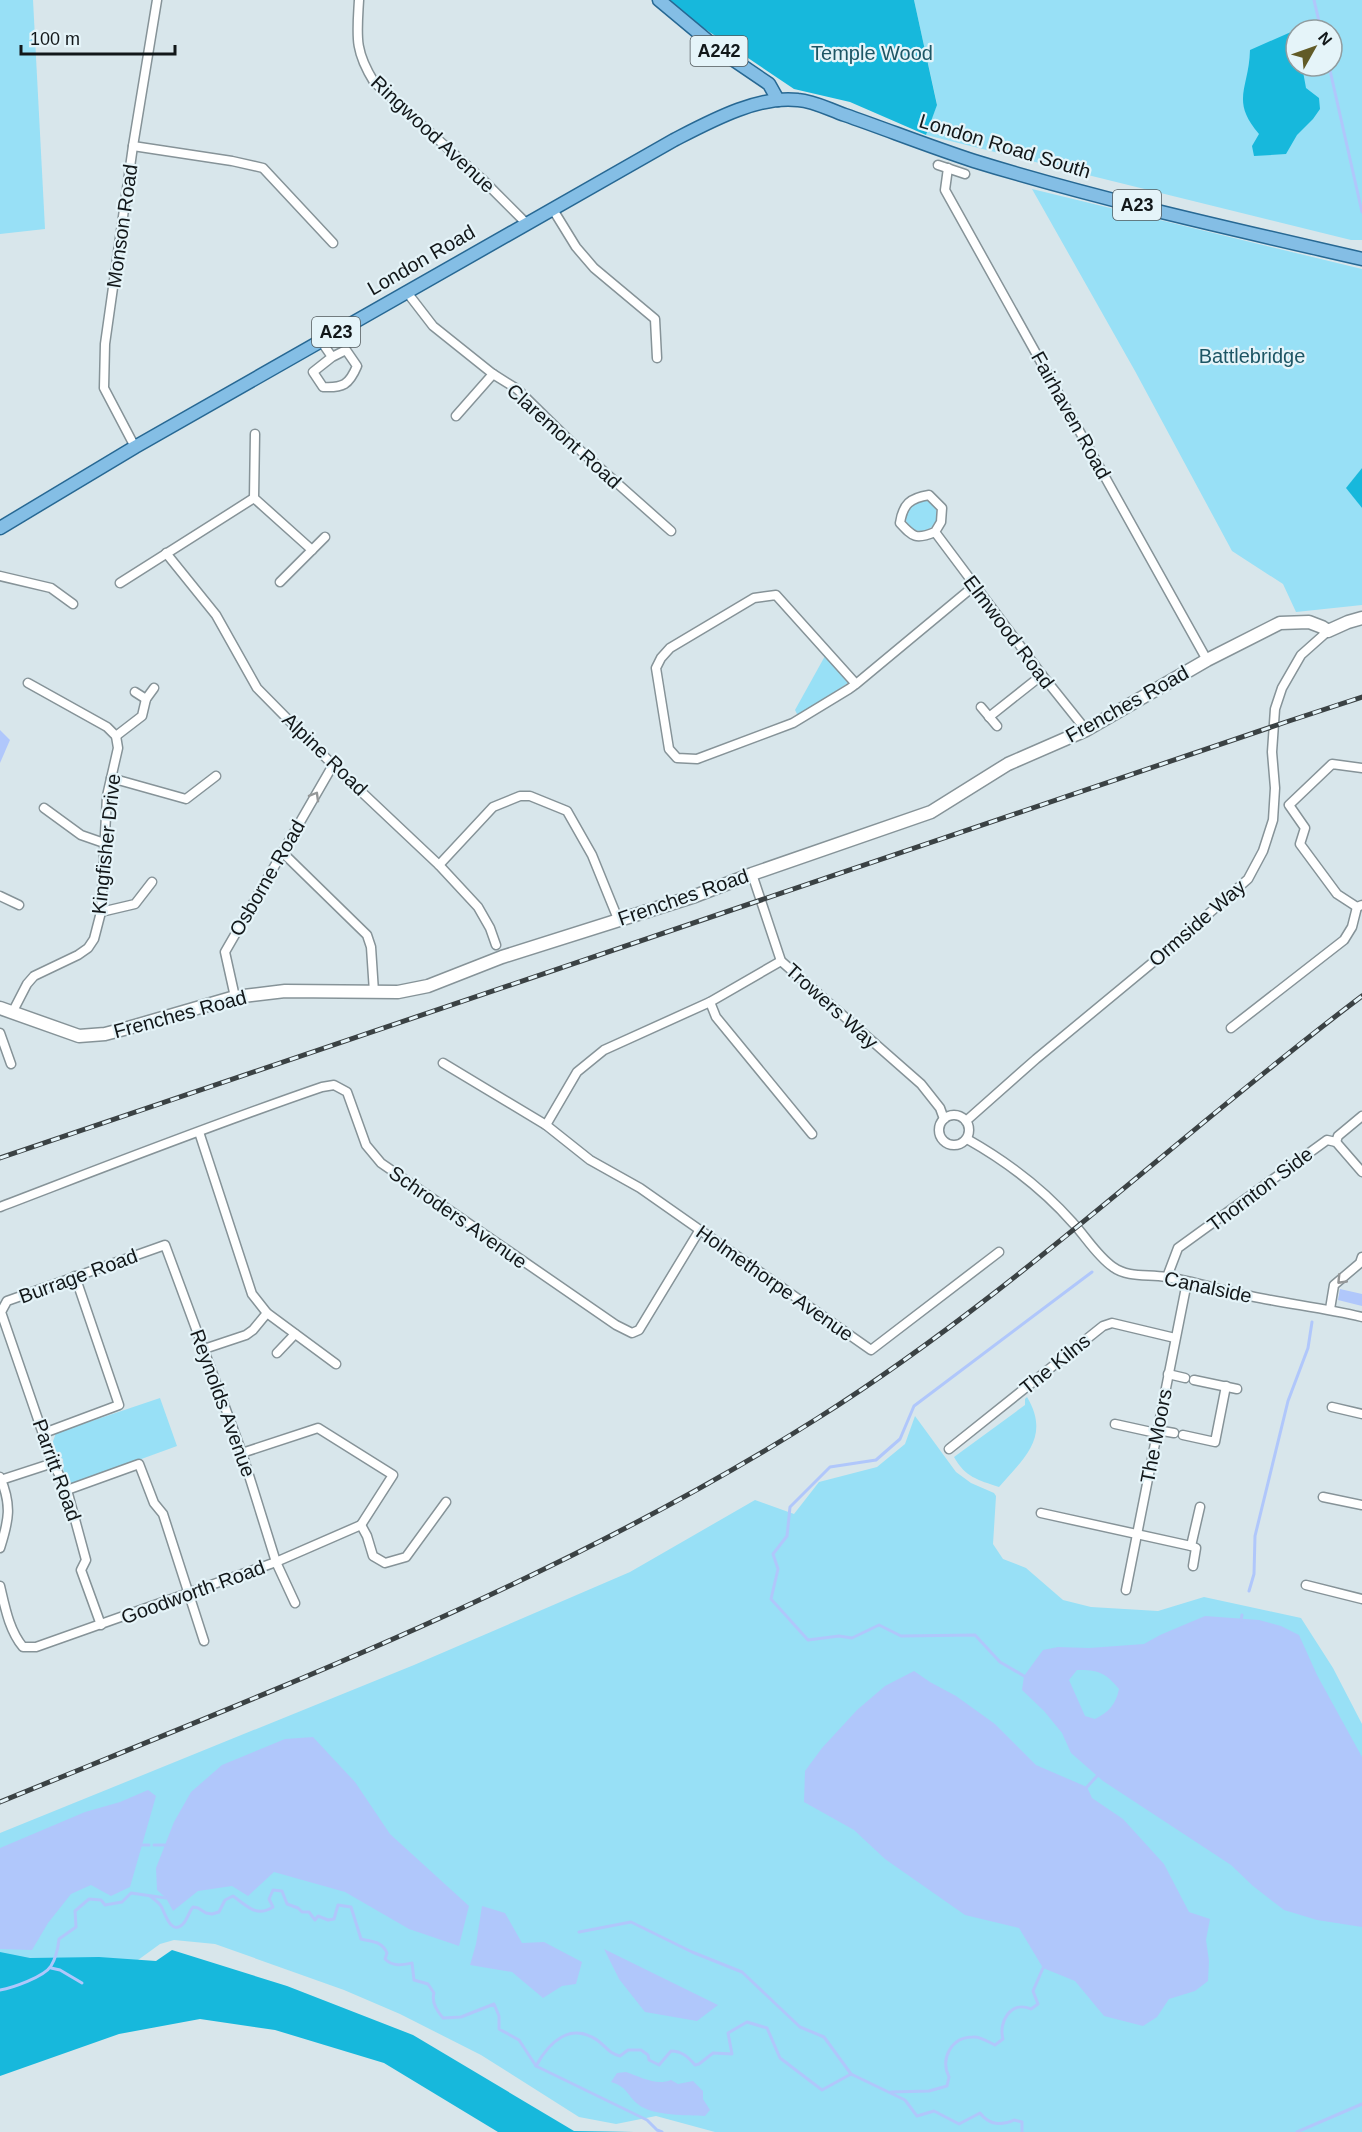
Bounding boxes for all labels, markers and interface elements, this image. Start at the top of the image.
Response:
scale bar [21,18,176,56]
north arrow [1284,18,1344,78]
text: 100 m [30,29,80,49]
text: N [1315,29,1335,49]
road number: A242 [690,36,748,66]
park label: Temple Wood [811,42,933,64]
street label: Ringwood Avenue [367,71,499,197]
street label: London Road South [917,109,1093,183]
street label: Monson Road [102,163,142,289]
road number: A23 [1113,190,1161,220]
street label: London Road [363,220,479,300]
road number: A23 [312,317,360,347]
park label: Battlebridge [1199,345,1305,367]
street label: Fairhaven Road [1027,347,1115,483]
street label: Claremont Road [503,379,625,493]
street label: Elmwood Road [959,571,1059,693]
street label: Frenches Road [1062,661,1192,747]
street label: Alpine Road [278,708,372,800]
street label: Kingfisher Drive [88,773,124,915]
one-way arrow [307,792,319,802]
street label: Osborne Road [225,816,309,940]
street label: Frenches Road [615,864,751,930]
street label: Ormside Way [1144,875,1250,971]
street label: Trowers Way [781,959,883,1053]
street label: Frenches Road [111,986,249,1042]
street label: Thornton Side [1203,1142,1317,1236]
street label: Schroders Avenue [385,1161,531,1273]
street label: Holmethorpe Avenue [692,1221,858,1345]
street label: Burrage Road [16,1244,140,1308]
street label: Canalside [1162,1267,1254,1307]
one-way arrow [1337,1273,1348,1284]
street label: Reynolds Avenue [186,1326,260,1480]
street label: The Kilns [1016,1329,1094,1399]
street label: The Moors [1136,1387,1176,1485]
street label: Parritt Road [28,1416,86,1524]
street label: Goodworth Road [118,1556,268,1628]

